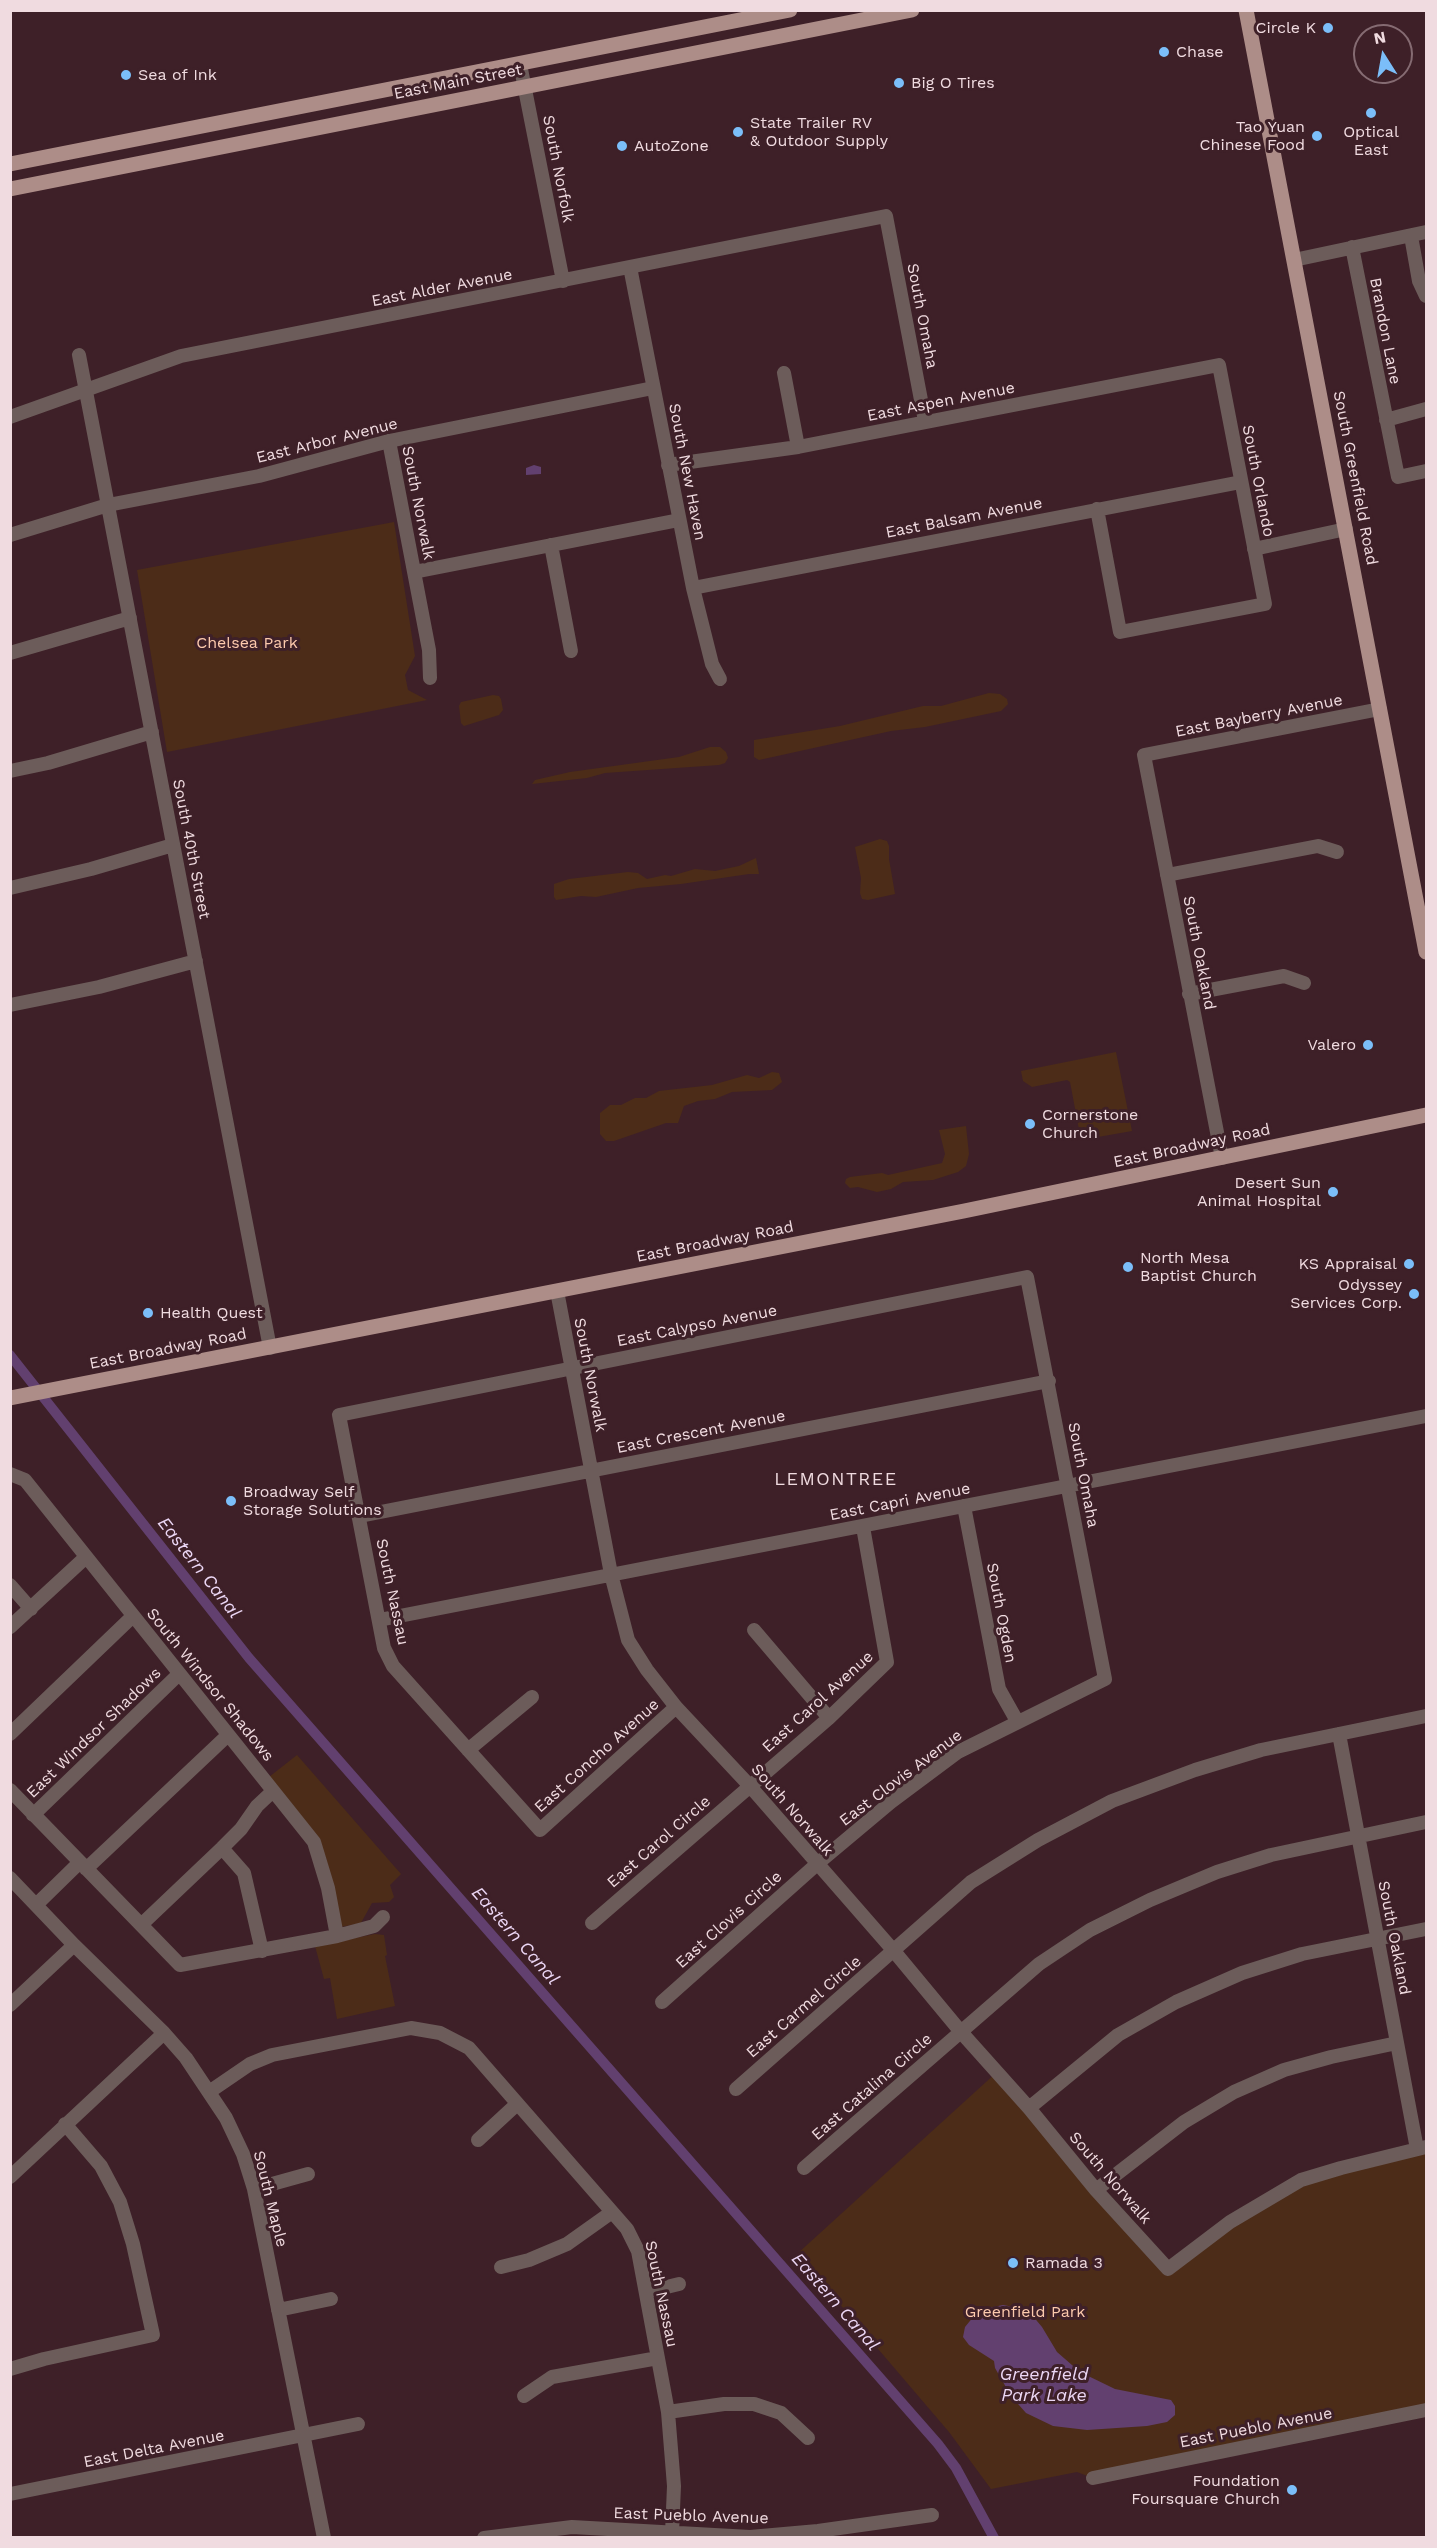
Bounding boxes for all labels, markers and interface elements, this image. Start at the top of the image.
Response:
place label: Circle K [1255,18,1316,38]
marker: Circle K [1321,21,1335,35]
north arrow [1353,24,1413,84]
text: N [1372,27,1387,48]
place label: Chase [1176,42,1224,62]
marker: Chase [1157,45,1171,59]
street label: East Main Street [392,60,524,104]
place label: Sea of Ink [138,65,217,85]
marker: Sea of Ink [119,68,133,82]
place label: Big O Tires [911,73,995,93]
marker: Big O Tires [892,76,906,90]
marker: Optical East [1364,106,1378,120]
place label: State Trailer RV & Outdoor Supply [750,113,888,151]
street label: South Norfolk [538,114,578,224]
place label: Tao Yuan Chinese Food [1199,117,1305,155]
place label: Optical East [1343,122,1399,160]
marker: State Trailer RV & Outdoor Supply [731,125,745,139]
marker: Tao Yuan Chinese Food [1310,129,1324,143]
place label: AutoZone [634,136,709,156]
marker: AutoZone [615,139,629,153]
street label: South Omaha [902,262,942,370]
street label: East Alder Avenue [370,265,514,311]
street label: Brandon Lane [1365,276,1405,386]
street label: East Aspen Avenue [866,378,1016,426]
street label: South Greenfield Road [1329,389,1381,567]
street label: South New Haven [664,402,710,542]
street label: East Arbor Avenue [254,414,400,468]
street label: South Orlando [1238,423,1278,539]
street label: South Norwalk [398,444,438,562]
street label: East Balsam Avenue [884,493,1044,543]
park label: Chelsea Park [196,633,298,653]
street label: East Bayberry Avenue [1174,690,1344,742]
street label: South 40th Street [168,778,214,920]
street label: South Oakland [1179,894,1219,1012]
place label: Valero [1308,1035,1356,1055]
marker: Valero [1361,1038,1375,1052]
place label: Cornerstone Church [1042,1105,1138,1143]
marker: Cornerstone Church [1023,1117,1037,1131]
street label: East Broadway Road [1112,1120,1272,1172]
place label: Desert Sun Animal Hospital [1197,1173,1321,1211]
marker: Desert Sun Animal Hospital [1326,1185,1340,1199]
street label: East Broadway Road [635,1217,795,1267]
place label: North Mesa Baptist Church [1140,1248,1257,1286]
place label: KS Appraisal [1299,1254,1397,1274]
marker: KS Appraisal [1402,1257,1416,1271]
marker: North Mesa Baptist Church [1121,1260,1135,1274]
place label: Odyssey Services Corp. [1290,1275,1402,1313]
marker: Odyssey Services Corp. [1407,1287,1421,1301]
street label: East Calypso Avenue [615,1301,779,1351]
place label: Health Quest [160,1303,263,1323]
marker: Health Quest [141,1306,155,1320]
street label: South Norwalk [570,1316,610,1434]
street label: East Broadway Road [88,1324,248,1374]
street label: East Crescent Avenue [615,1406,787,1458]
street label: South Omaha [1063,1421,1103,1529]
district label: LEMONTREE [774,1469,898,1491]
street label: East Capri Avenue [828,1479,972,1525]
place label: Broadway Self Storage Solutions [243,1482,382,1520]
marker: Broadway Self Storage Solutions [224,1494,238,1508]
water label: Eastern Canal [153,1513,245,1623]
street label: South Nassau [371,1537,413,1647]
street label: South Ogden [982,1561,1020,1665]
street label: South Windsor Shadows [142,1605,278,1765]
street label: East Carol Avenue [759,1647,877,1757]
street label: East Windsor Shadows [23,1664,165,1802]
street label: East Concho Avenue [531,1695,663,1817]
street label: East Clovis Avenue [836,1726,966,1830]
street label: South Norwalk [747,1760,837,1860]
street label: East Carol Circle [603,1792,715,1892]
street label: East Clovis Circle [672,1867,786,1973]
street label: South Oakland [1374,1879,1414,1997]
water label: Eastern Canal [467,1883,563,1989]
street label: East Carmel Circle [743,1952,865,2062]
street label: East Catalina Circle [808,2029,936,2145]
street label: South Norwalk [1065,2128,1155,2228]
street label: South Maple [249,2149,291,2249]
street label: South Nassau [640,2239,682,2349]
water label: Eastern Canal [787,2249,883,2355]
place label: Ramada 3 [1025,2253,1103,2273]
marker: Ramada 3 [1006,2256,1020,2270]
park label: Greenfield Park [965,2302,1085,2322]
water label: Greenfield Park Lake [1000,2364,1088,2406]
street label: East Pueblo Avenue [1178,2404,1334,2452]
street label: East Delta Avenue [82,2426,226,2472]
place label: Foundation Foursquare Church [1131,2471,1280,2509]
marker: Foundation Foursquare Church [1285,2483,1299,2497]
street label: East Pueblo Avenue [613,2504,769,2528]

